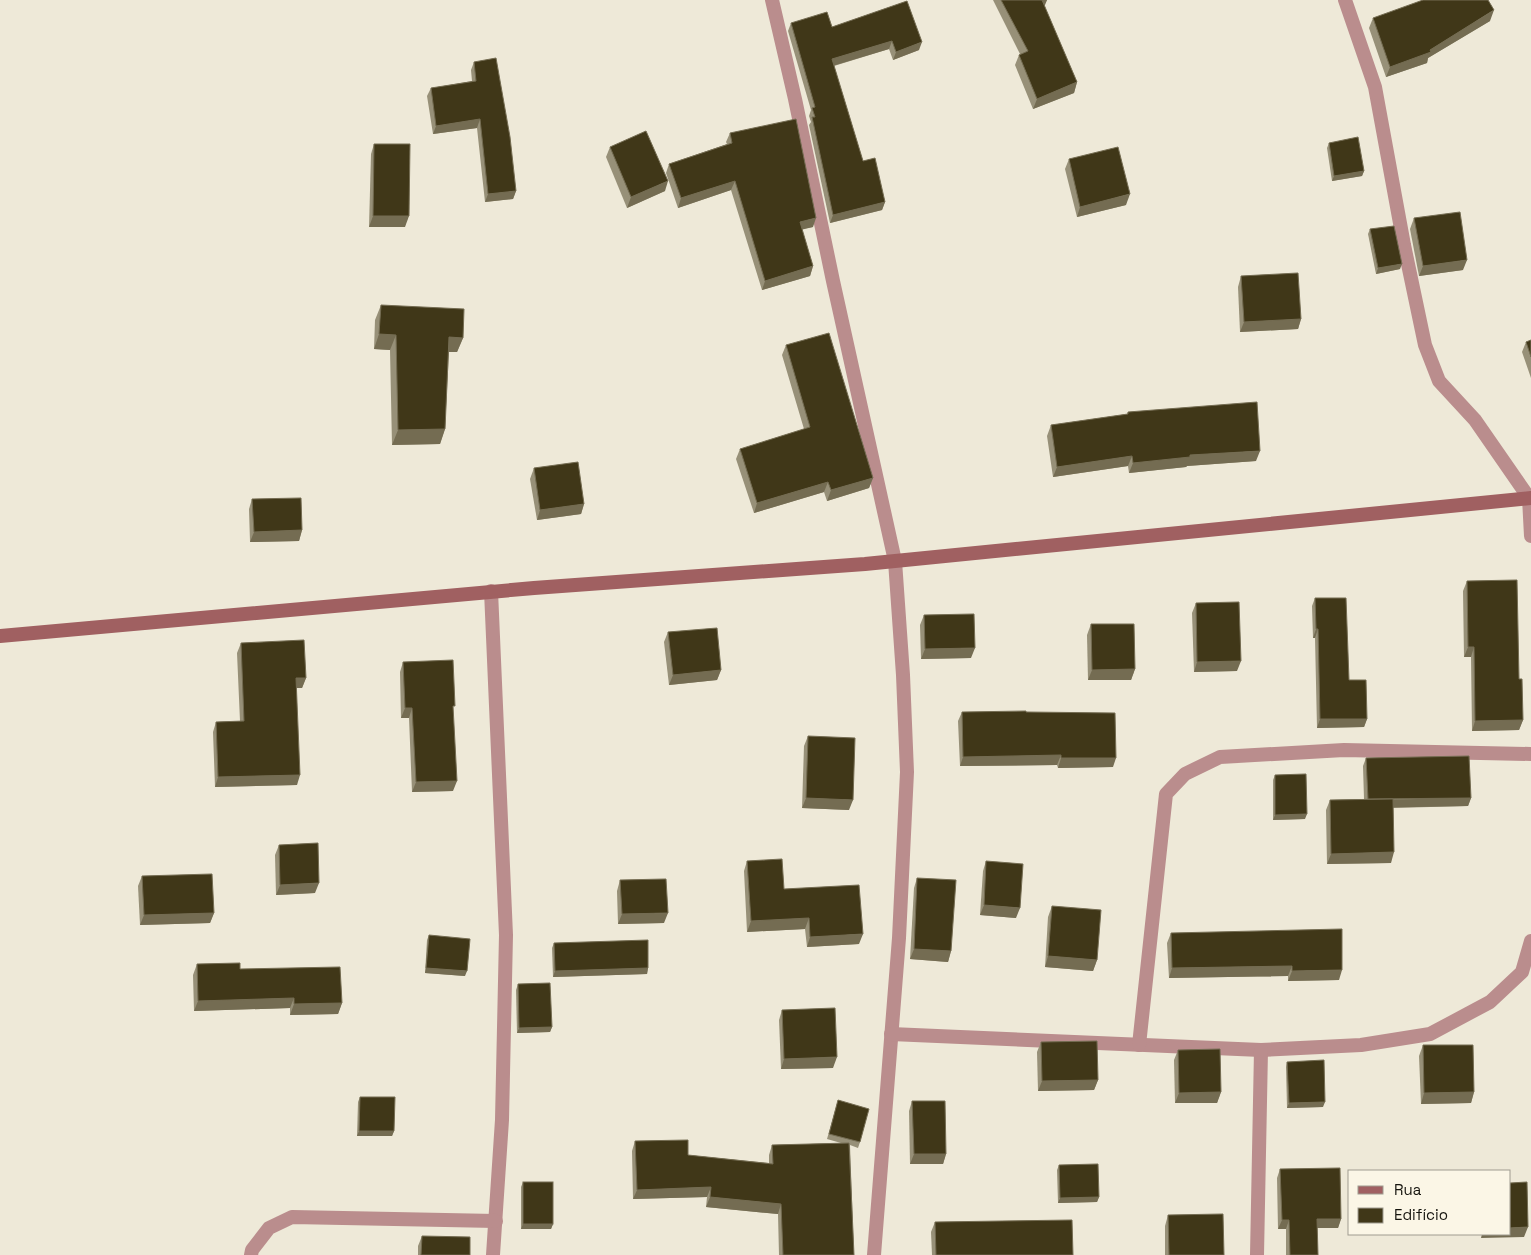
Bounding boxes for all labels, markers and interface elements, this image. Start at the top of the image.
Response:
legend [1348,1170,1511,1235]
text: Rua [1394,1180,1422,1199]
text: Edifício [1394,1205,1448,1224]

